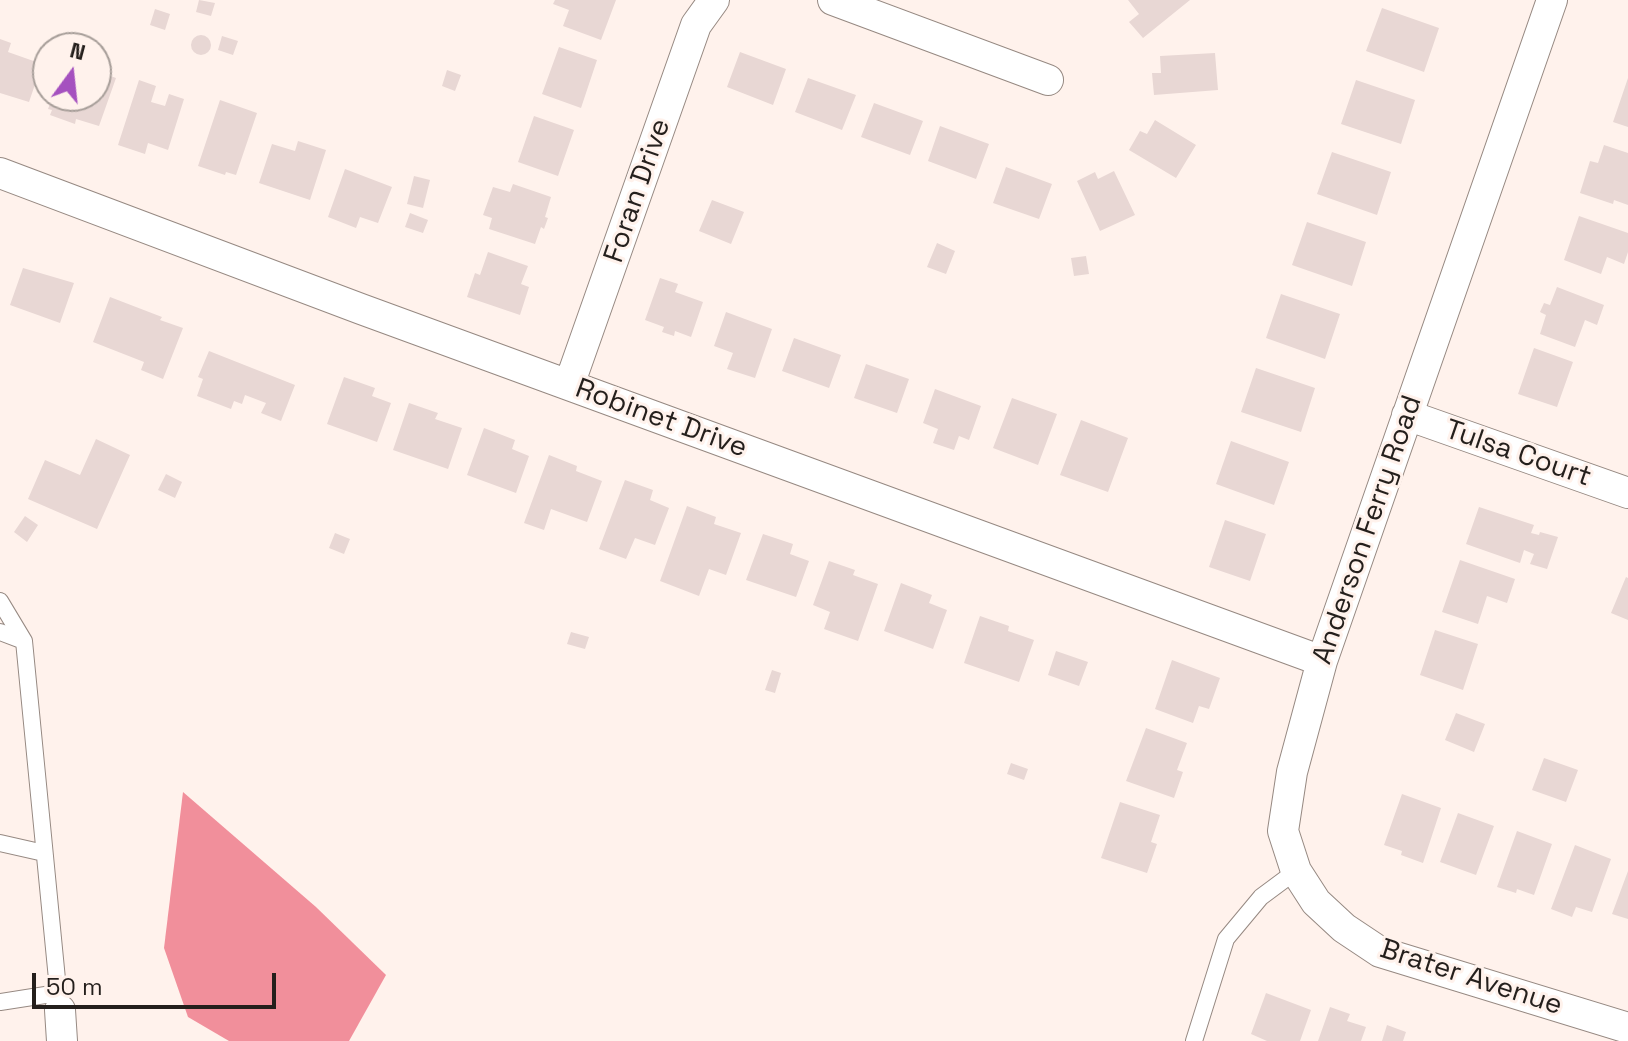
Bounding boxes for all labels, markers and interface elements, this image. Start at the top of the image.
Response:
north arrow [32,32,112,112]
text: N [67,35,88,66]
street label: Foran Drive [598,115,678,267]
street label: Robinet Drive [571,372,751,466]
street label: Anderson Ferry Road [1306,391,1430,669]
street label: Tulsa Court [1441,413,1595,495]
street label: Brater Avenue [1376,933,1566,1023]
scale bar [36,957,280,1007]
text: 50 m [46,971,103,1002]

